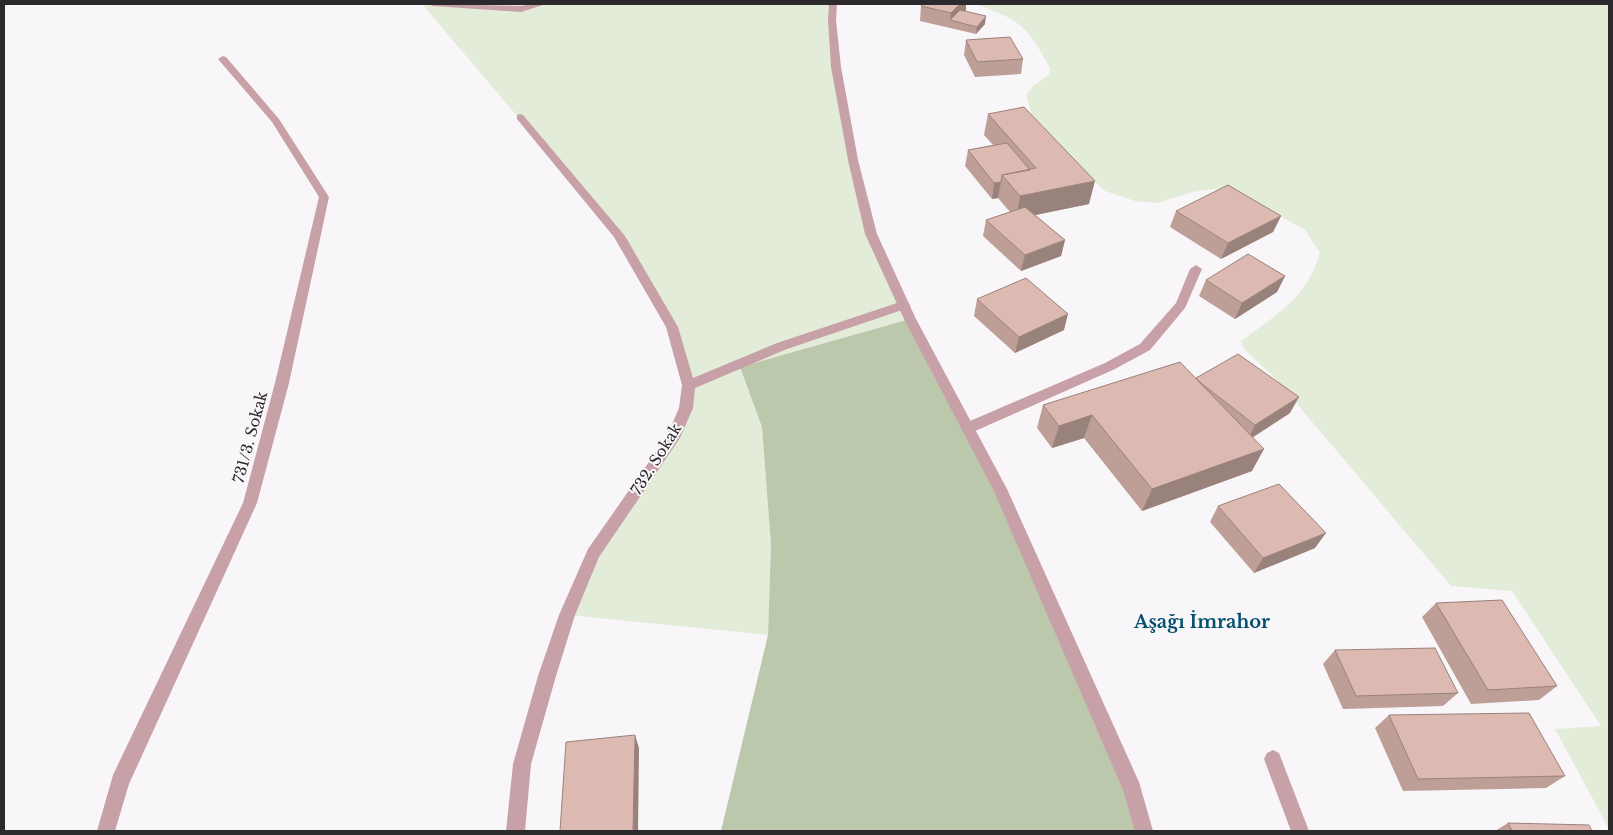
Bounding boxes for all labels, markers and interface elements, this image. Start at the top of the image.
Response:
street label: 731/3. Sokak [229,388,272,485]
street label: 732. Sokak [627,419,686,498]
district label: Aşağı İmrahor [1133,610,1270,633]

